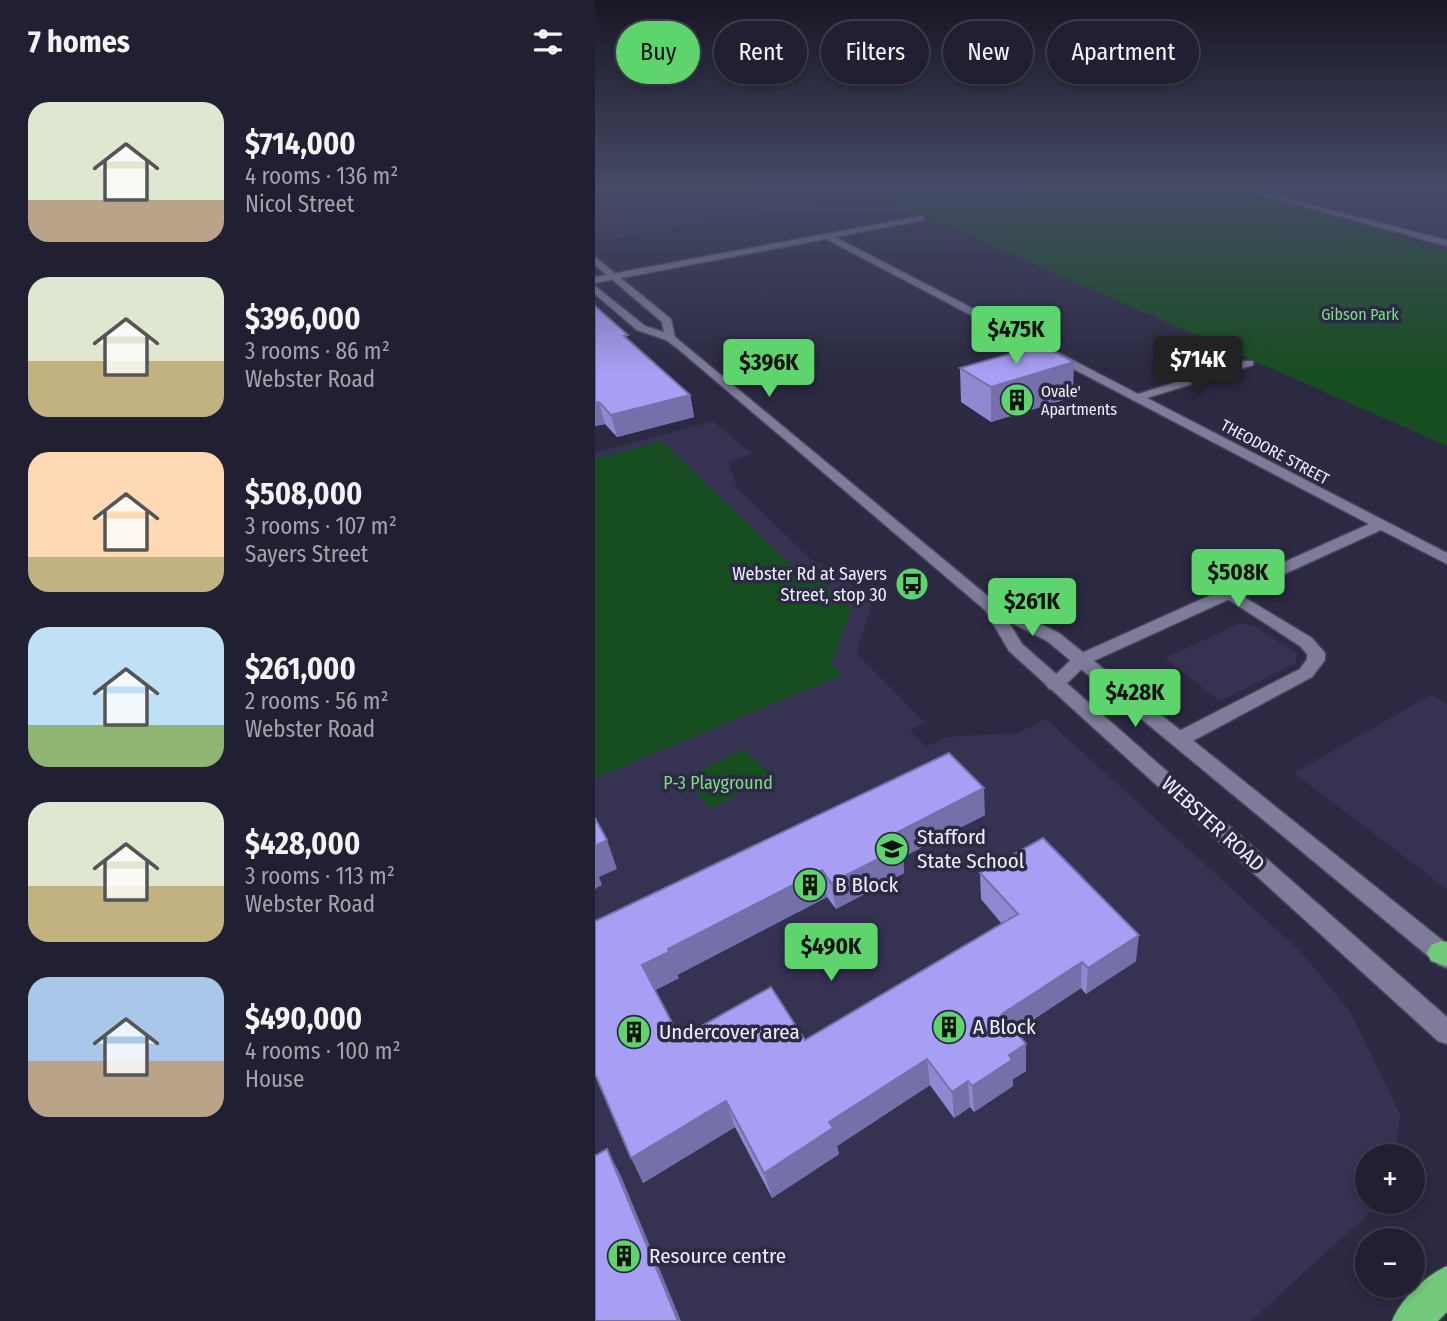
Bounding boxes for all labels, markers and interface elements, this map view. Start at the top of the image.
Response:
chip: Buy [616,21,700,84]
chip: Rent [714,21,807,84]
chip: Filters [821,21,929,84]
chip: New [943,21,1033,84]
chip: Apartment [1047,21,1199,84]
icon: filters [529,23,567,61]
text: 7 homes [28,24,130,60]
text: $714,000 [245,126,356,162]
icon: home [84,130,168,214]
text: 4 rooms · 136 m² [245,162,398,190]
text: Nicol Street [245,190,354,218]
text: $396,000 [245,301,361,337]
icon: home [84,305,168,389]
park label: Gibson Park [1321,305,1399,324]
pin: $475K [967,306,1065,366]
text: $475K [987,315,1045,343]
pin: $714K [1149,336,1247,396]
text: 3 rooms · 86 m² [245,337,390,365]
pin: $396K [720,340,818,399]
text: $714K [1170,345,1226,373]
text: $396K [739,348,799,376]
text: Webster Road [245,365,375,393]
building icon: Ovale' Apartments [998,381,1036,419]
place label: Ovale' Apartments [1041,382,1117,419]
street label: THEODORE STREET [1218,415,1333,489]
text: $508,000 [245,476,362,512]
icon: home [84,480,168,564]
text: 3 rooms · 107 m² [245,512,397,540]
text: Sayers Street [245,540,368,568]
pin: $508K [1189,550,1287,609]
text: $508K [1208,558,1268,586]
place label: Webster Rd at Sayers Street, stop 30 [732,563,887,606]
bus stop icon: Webster Rd at Sayers Street, stop 30 [893,565,931,603]
pin: $261K [983,578,1081,638]
text: $261K [1004,587,1060,615]
text: $261,000 [245,651,356,687]
icon: home [84,655,168,739]
pin: $428K [1086,670,1184,729]
text: $428K [1105,678,1165,706]
text: 2 rooms · 56 m² [245,687,389,715]
text: Webster Road [245,715,375,743]
street label: WEBSTER ROAD [1156,771,1270,877]
park label: P-3 Playground [663,772,773,794]
place label: Stafford State School [917,824,1025,874]
text: $428,000 [245,826,360,862]
icon: home [84,830,168,914]
school or university icon: Stafford State School [873,830,911,868]
text: 3 rooms · 113 m² [245,862,395,890]
building icon: B Block [791,866,829,904]
place label: B Block [835,872,898,898]
text: Webster Road [245,890,375,918]
pin: $490K [782,923,880,983]
text: $490K [801,932,861,960]
text: $490,000 [245,1001,362,1037]
icon: home [84,1005,168,1089]
building icon: A Block [930,1008,968,1046]
building icon: Undercover area [615,1013,653,1051]
place label: A Block [973,1014,1036,1040]
place label: Undercover area [659,1019,800,1045]
text: 4 rooms · 100 m² [245,1037,401,1065]
text: House [245,1065,304,1093]
map controls [1355,1144,1425,1298]
button: + [1355,1144,1425,1214]
button: − [1355,1228,1425,1298]
building icon: Resource centre [605,1237,643,1275]
place label: Resource centre [649,1243,786,1269]

